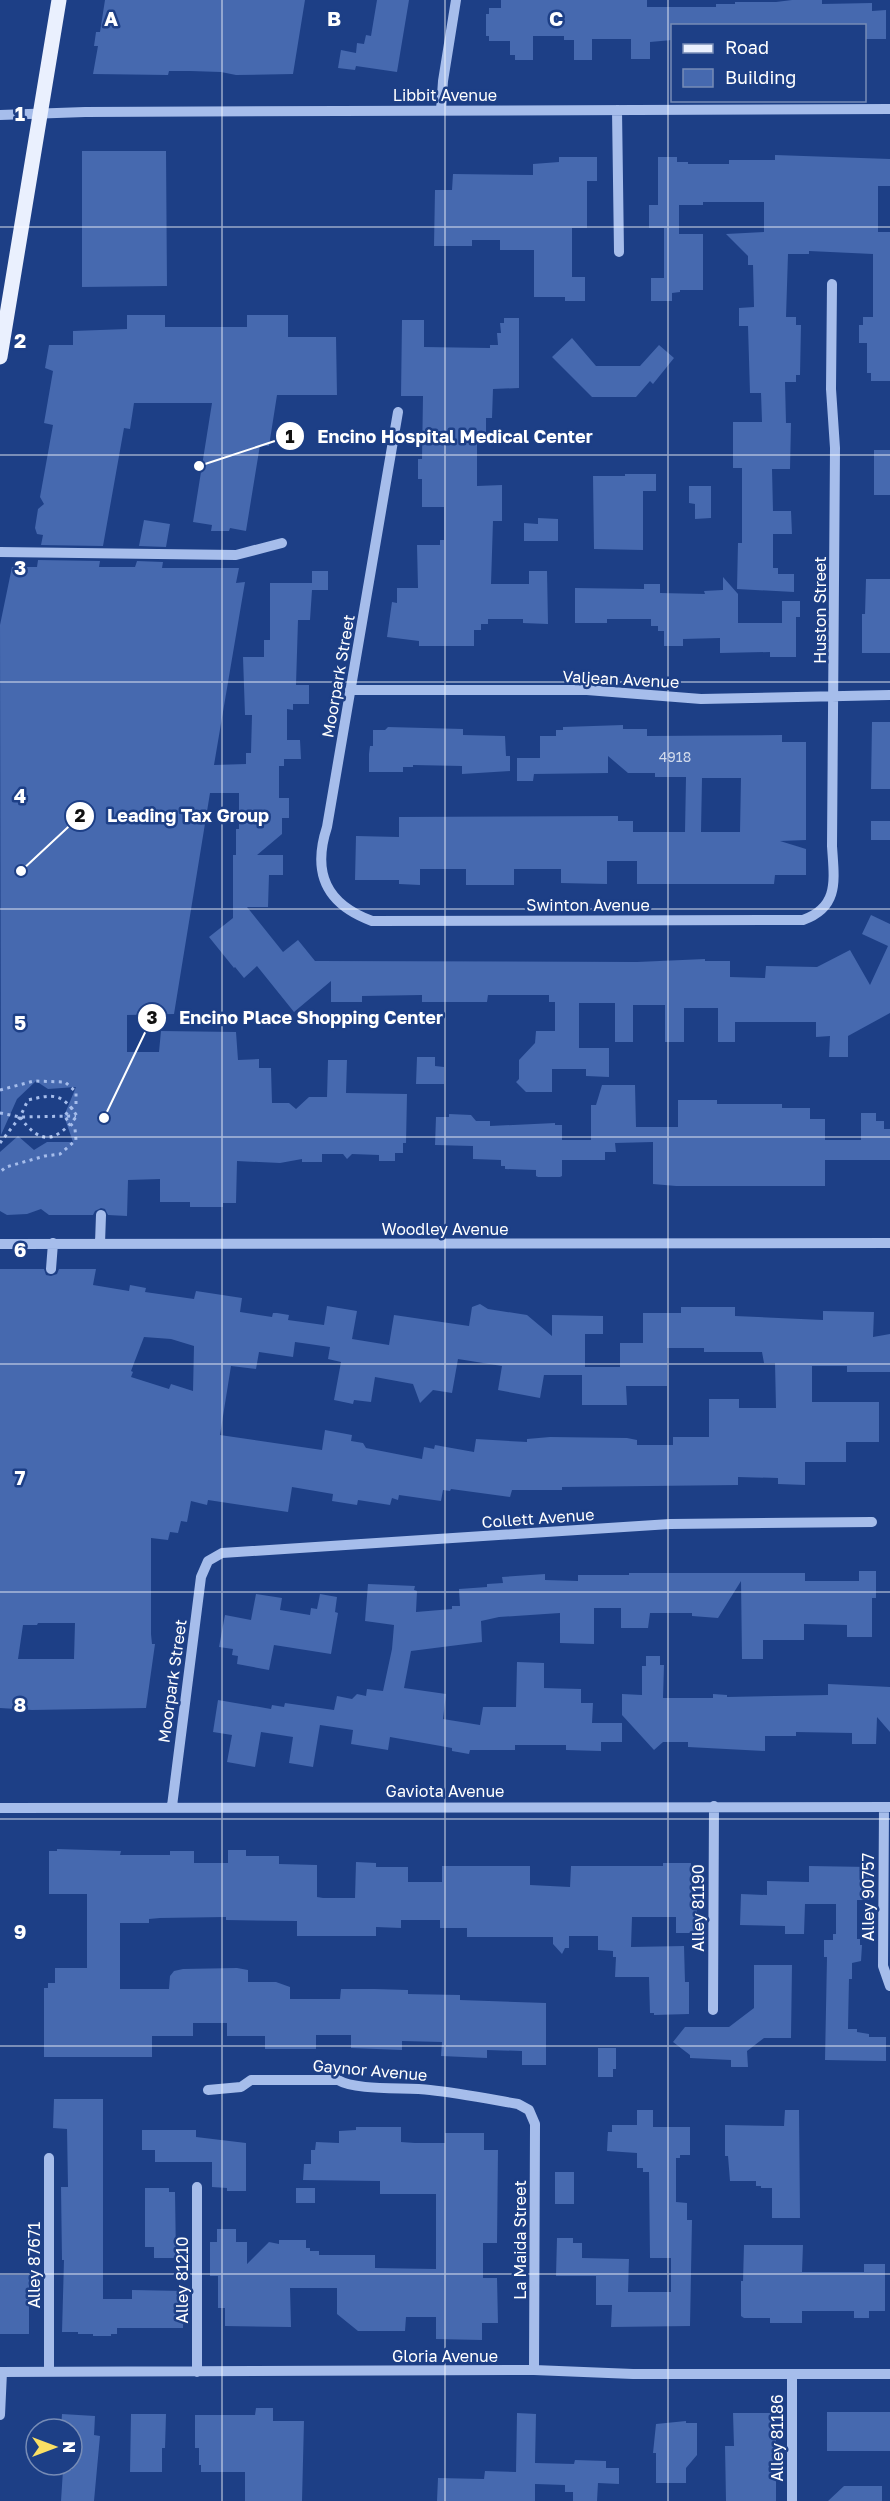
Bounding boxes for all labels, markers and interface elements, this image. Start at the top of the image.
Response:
text: A [104,6,118,30]
text: B [327,6,341,30]
text: C [549,6,563,30]
legend [671,24,866,102]
text: Road [725,36,769,58]
text: Building [725,66,796,88]
street label: Libbit Avenue [393,85,497,105]
text: 1 [15,101,25,125]
text: 2 [14,328,26,352]
callout: Encino Hospital Medical Center [275,418,605,454]
text: 1 [285,425,295,447]
text: Encino Hospital Medical Center [317,425,593,447]
text: 3 [14,555,26,579]
street label: Huston Street [810,556,830,664]
street label: Moorpark Street [317,613,359,739]
street label: Valjean Avenue [562,666,680,692]
house number: 4918 [659,748,691,765]
text: 4 [14,783,26,807]
callout: Leading Tax Group [65,798,281,834]
text: 2 [75,804,86,826]
text: Leading Tax Group [107,804,269,826]
street label: Swinton Avenue [526,895,650,915]
callout: Encino Place Shopping Center [137,1000,455,1036]
text: 3 [147,1006,158,1028]
text: Encino Place Shopping Center [179,1006,443,1028]
text: 5 [14,1010,26,1034]
street label: Woodley Avenue [381,1219,509,1239]
text: 6 [14,1237,26,1261]
text: 7 [15,1465,26,1489]
street label: Collett Avenue [481,1504,595,1532]
street label: Moorpark Street [153,1618,191,1744]
text: 8 [14,1692,26,1716]
street label: Gaviota Avenue [386,1781,504,1801]
street label: Alley 90757 [858,1853,878,1941]
street label: Alley 81190 [688,1864,708,1952]
text: 9 [14,1919,26,1943]
street label: Gaynor Avenue [312,2055,428,2085]
street label: La Maida Street [510,2180,530,2300]
street label: Alley 87671 [24,2221,44,2308]
street label: Alley 81210 [172,2237,192,2323]
street label: Gloria Avenue [392,2346,498,2366]
street label: Alley 81186 [767,2394,787,2482]
north arrow [24,2417,84,2477]
text: N [59,2441,79,2453]

